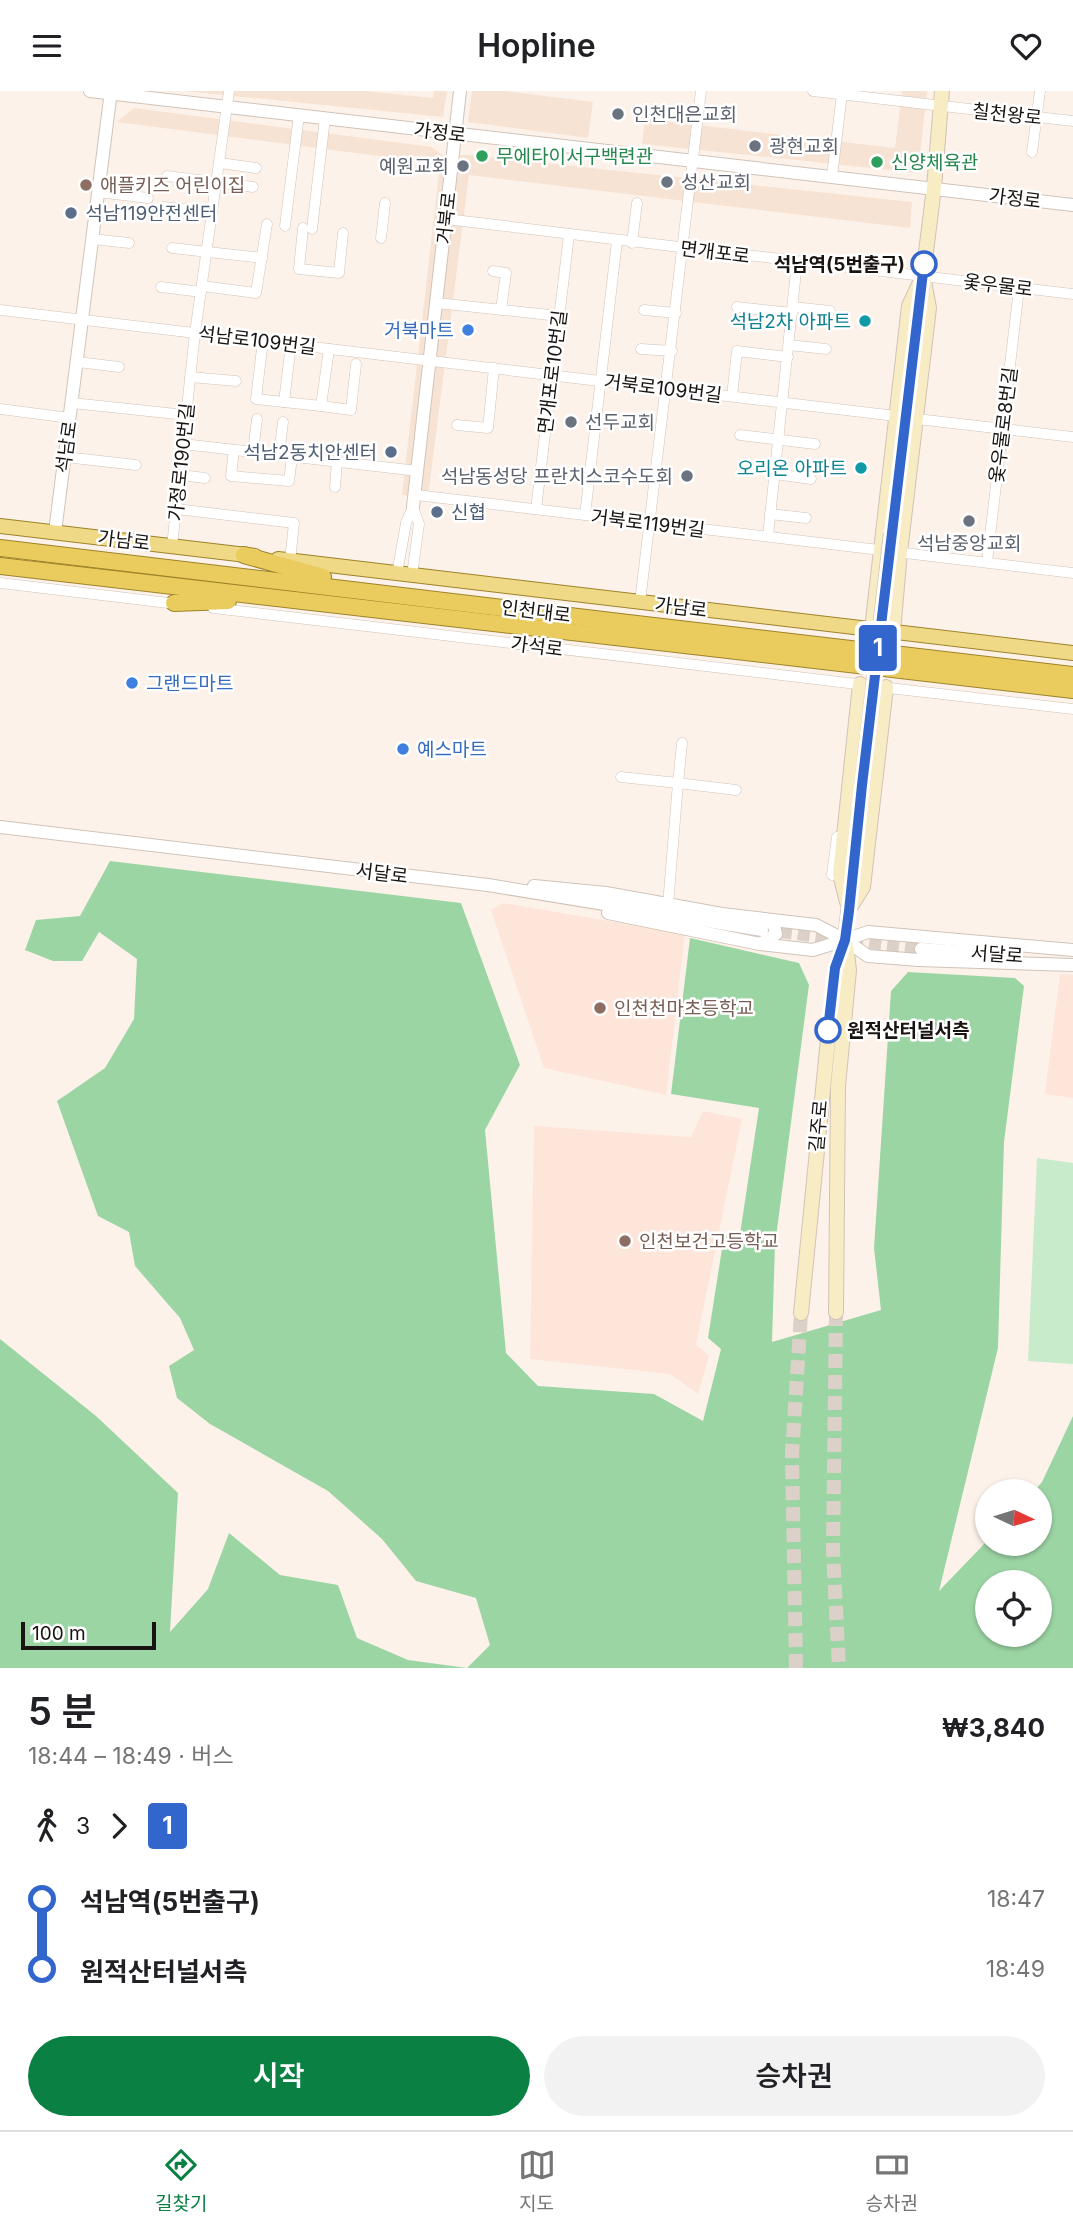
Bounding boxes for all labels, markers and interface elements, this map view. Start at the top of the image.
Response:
text: Hopline [477,26,596,65]
icon: menu [28,27,66,65]
icon: heart [1007,27,1045,65]
street label: 칠천왕로 [971,99,1043,130]
place label: 인천대은교회 [632,103,737,126]
marker: 인천대은교회 [610,106,626,122]
street label: 가정로 [413,118,467,147]
place label: 광현교회 [769,135,839,158]
marker: 광현교회 [747,138,763,154]
place label: 무에타이서구백련관 [496,145,653,168]
marker: 무에타이서구백련관 [474,148,490,164]
place label: 신양체육관 [891,151,978,174]
marker: 신양체육관 [869,154,885,170]
place label: 예원교회 [379,155,449,178]
marker: 예원교회 [455,158,471,174]
place label: 성산교회 [681,171,751,194]
place label: 애플키즈 어린이집 [100,174,245,197]
marker: 성산교회 [659,174,675,190]
marker: 애플키즈 어린이집 [78,177,94,193]
street label: 가정로 [988,184,1042,213]
street label: 거북로 [432,191,461,245]
place label: 석남119안전센터 [85,202,217,225]
marker: 석남119안전센터 [63,205,79,221]
street label: 면개포로 [679,237,751,268]
marker: 석남역(5번출구) [911,251,937,277]
place label: 석남역(5번출구) [774,253,905,276]
street label: 옻우물로 [962,270,1034,301]
street label: 면개포로10번길 [533,309,572,435]
place label: 석남2차 아파트 [729,310,851,333]
marker: 석남2차 아파트 [857,313,873,329]
place label: 거북마트 [384,319,454,342]
street label: 석남로109번길 [197,322,317,359]
marker: 거북마트 [460,322,476,338]
street label: 옻우물로8번길 [985,366,1022,484]
street label: 거북로109번길 [603,370,723,407]
street label: 가정로190번길 [164,402,199,522]
place label: 선두교회 [585,411,655,434]
marker: 선두교회 [563,414,579,430]
street label: 석남로 [51,419,82,475]
place label: 석남2동치안센터 [243,441,377,464]
marker: 석남2동치안센터 [383,444,399,460]
place label: 오리온 아파트 [737,457,847,480]
marker: 오리온 아파트 [853,460,869,476]
place label: 석남동성당 프란치스코수도회 [440,465,673,488]
marker: 석남동성당 프란치스코수도회 [679,468,695,484]
place label: 신협 [451,501,486,524]
marker: 신협 [429,504,445,520]
street label: 거북로119번길 [590,505,706,542]
marker: 석남중앙교회 [961,513,977,529]
street label: 가남로 [97,526,151,555]
place label: 석남중앙교회 [917,532,1021,555]
street label: 가남로 [654,593,708,622]
street label: 인천대로 [500,596,572,627]
line badge: 1 [855,625,901,671]
street label: 가석로 [510,632,564,661]
text: 1 [873,633,883,662]
place label: 그랜드마트 [146,672,233,695]
marker: 그랜드마트 [124,675,140,691]
place label: 예스마트 [417,738,487,761]
marker: 예스마트 [395,741,411,757]
street label: 서달로 [355,859,409,888]
street label: 서달로 [970,941,1024,968]
place label: 인천천마초등학교 [614,997,754,1020]
marker: 인천천마초등학교 [592,1000,608,1016]
marker: 원적산터널서측 [815,1017,841,1043]
place label: 원적산터널서측 [847,1019,969,1042]
street label: 길주로 [805,1099,832,1153]
place label: 인천보건고등학교 [639,1230,779,1253]
marker: 인천보건고등학교 [617,1233,633,1249]
north arrow [975,1479,1052,1556]
map controls [975,1479,1052,1647]
button: locate [975,1570,1052,1647]
scale bar [21,1619,156,1651]
text: 100 m [32,1622,86,1645]
text: 5 분 [28,1688,96,1734]
text: ₩3,840 [942,1712,1045,1743]
text: 18:44 – 18:49 · 버스 [28,1742,234,1770]
icon: walk [28,1807,66,1845]
icon: forward [100,1807,138,1845]
text: 1 [162,1811,173,1840]
text: 3 [76,1812,90,1840]
text: 18:47 [987,1885,1045,1913]
text: 석남역(5번출구) [80,1886,260,1917]
text: 18:49 [986,1955,1045,1983]
text: 원적산터널서측 [80,1956,247,1987]
button: 시작 [28,2036,530,2116]
button: 승차권 [544,2036,1045,2116]
tab: 길찾기 [155,2146,207,2215]
tab: 지도 [518,2146,556,2215]
tab: 승차권 [866,2146,918,2215]

